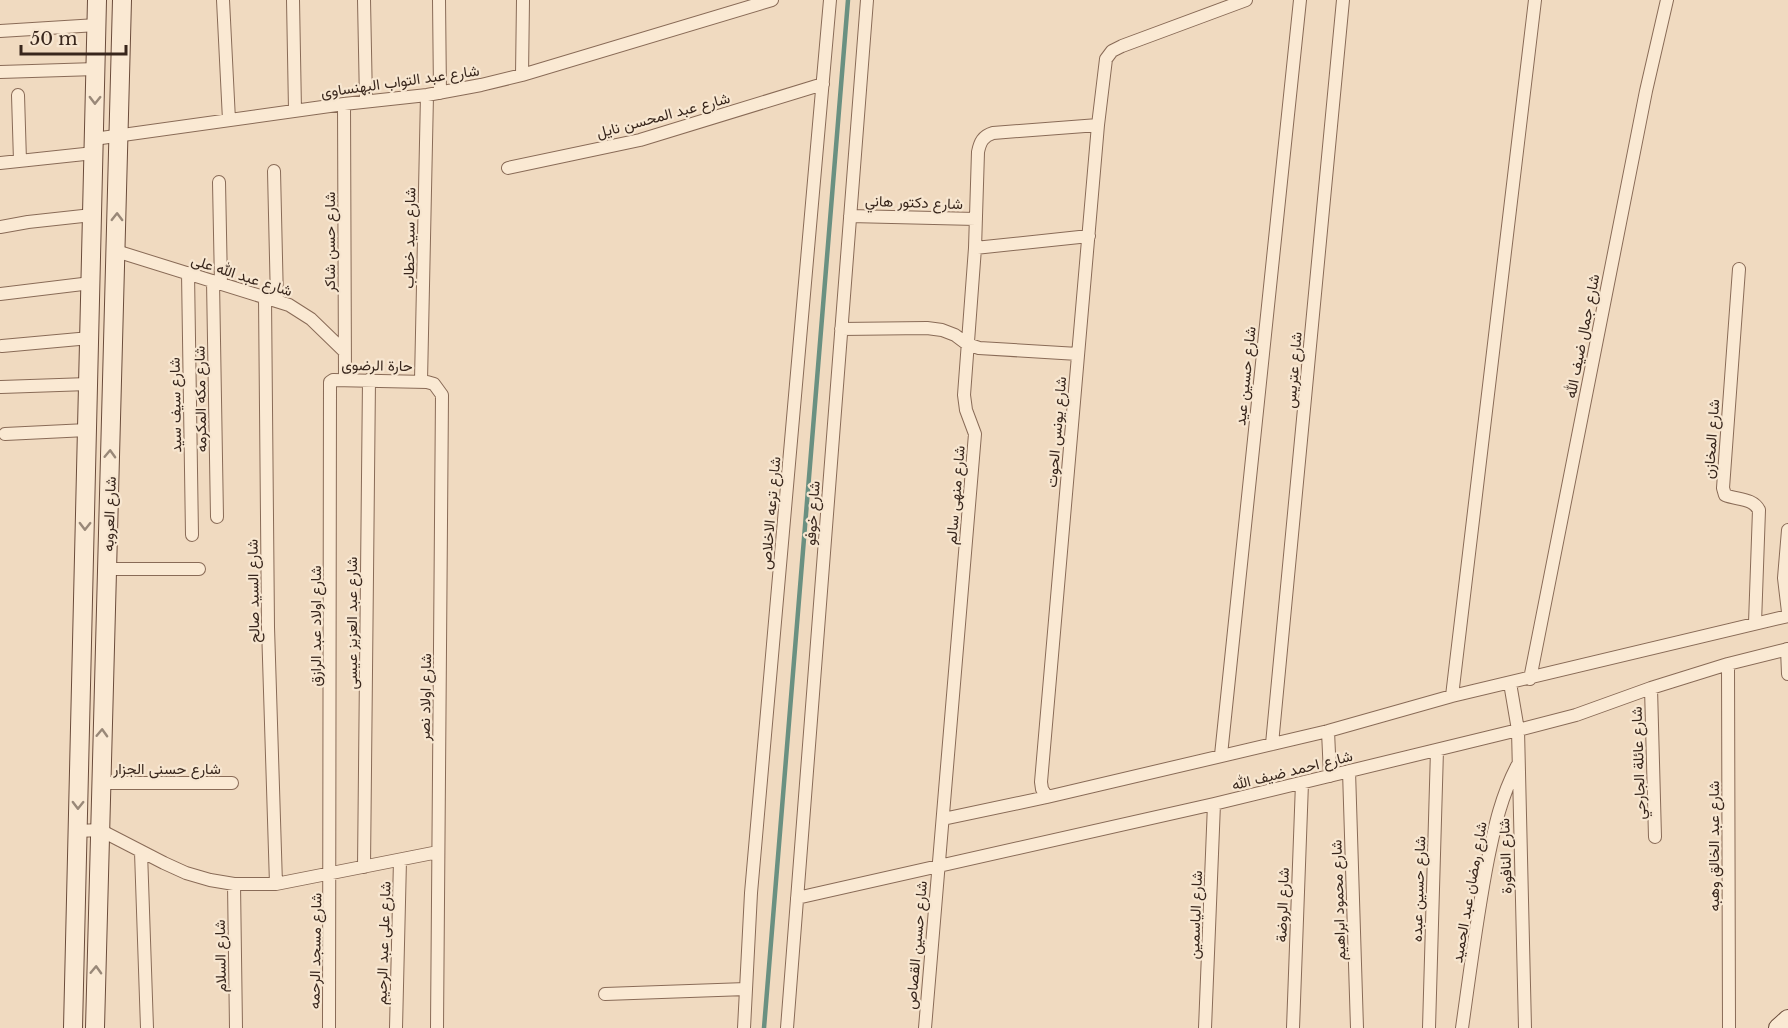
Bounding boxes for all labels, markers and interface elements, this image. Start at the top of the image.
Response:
scale bar [21,18,126,56]
text: 50 m [30,28,78,50]
street label: شارع عبد التواب البهنساوى [320,60,481,104]
street label: شارع عبد المحسن نايل [594,88,733,144]
one-way arrow [89,96,101,105]
street label: شارع سيد خطاب [399,187,421,289]
street label: شارع دكتور هاني [865,191,963,217]
street label: شارع حسن شاكر [320,192,341,293]
one-way arrow [110,212,123,221]
street label: شارع عبد الله على [188,250,295,302]
street label: شارع جمال ضيف الله [1561,272,1605,400]
street label: شارع حسين عيد [1230,325,1262,427]
street label: شارع عتريس [1280,331,1308,409]
street label: شارع مكه المكرمه [190,345,212,453]
street label: حارة الرضوى [341,355,413,376]
street label: شارع سيف سيد [165,357,187,453]
street label: شارع يونس الحوت [1042,375,1072,489]
street label: شارع المخازن [1699,398,1725,480]
street label: شارع منهى سالم [941,445,971,545]
one-way arrow [104,449,116,458]
street label: شارع ترعه الاخلاص [756,456,786,570]
street label: شارع العروبه [98,476,122,552]
street label: شارع خوفو [800,480,826,546]
one-way arrow [79,522,91,531]
street label: شارع السيد صالح [243,539,265,643]
street label: شارع عبد العزيز عيسى [342,556,363,689]
street label: شارع اولاد عبد الرازق [306,565,327,687]
street label: شارع اولاد نصر [415,653,437,742]
street label: شارع عائلة الجارحي [1627,706,1653,820]
one-way arrow [96,728,109,737]
street label: شارع احمد ضيف الله [1230,746,1355,796]
street label: شارع حسنى الجزار [112,759,221,780]
street label: شارع عبد الخالق وهبه [1704,780,1725,911]
one-way arrow [72,801,85,810]
street label: شارع النافورة [1494,818,1518,894]
street label: شارع رمضان عبد الحميد [1447,820,1493,964]
street label: شارع حسين عبده [1407,835,1431,942]
street label: شارع محمود ابراهيم [1326,839,1352,961]
street label: شارع الروضة [1271,867,1295,943]
street label: شارع الياسمين [1184,870,1208,960]
street label: شارع حسين القصاص [901,880,933,1010]
street label: شارع على عبد الرحيم [371,881,397,1005]
street label: شارع مسجد الرحمه [304,892,328,1009]
street label: شارع السلام [210,919,232,993]
one-way arrow [90,965,102,974]

